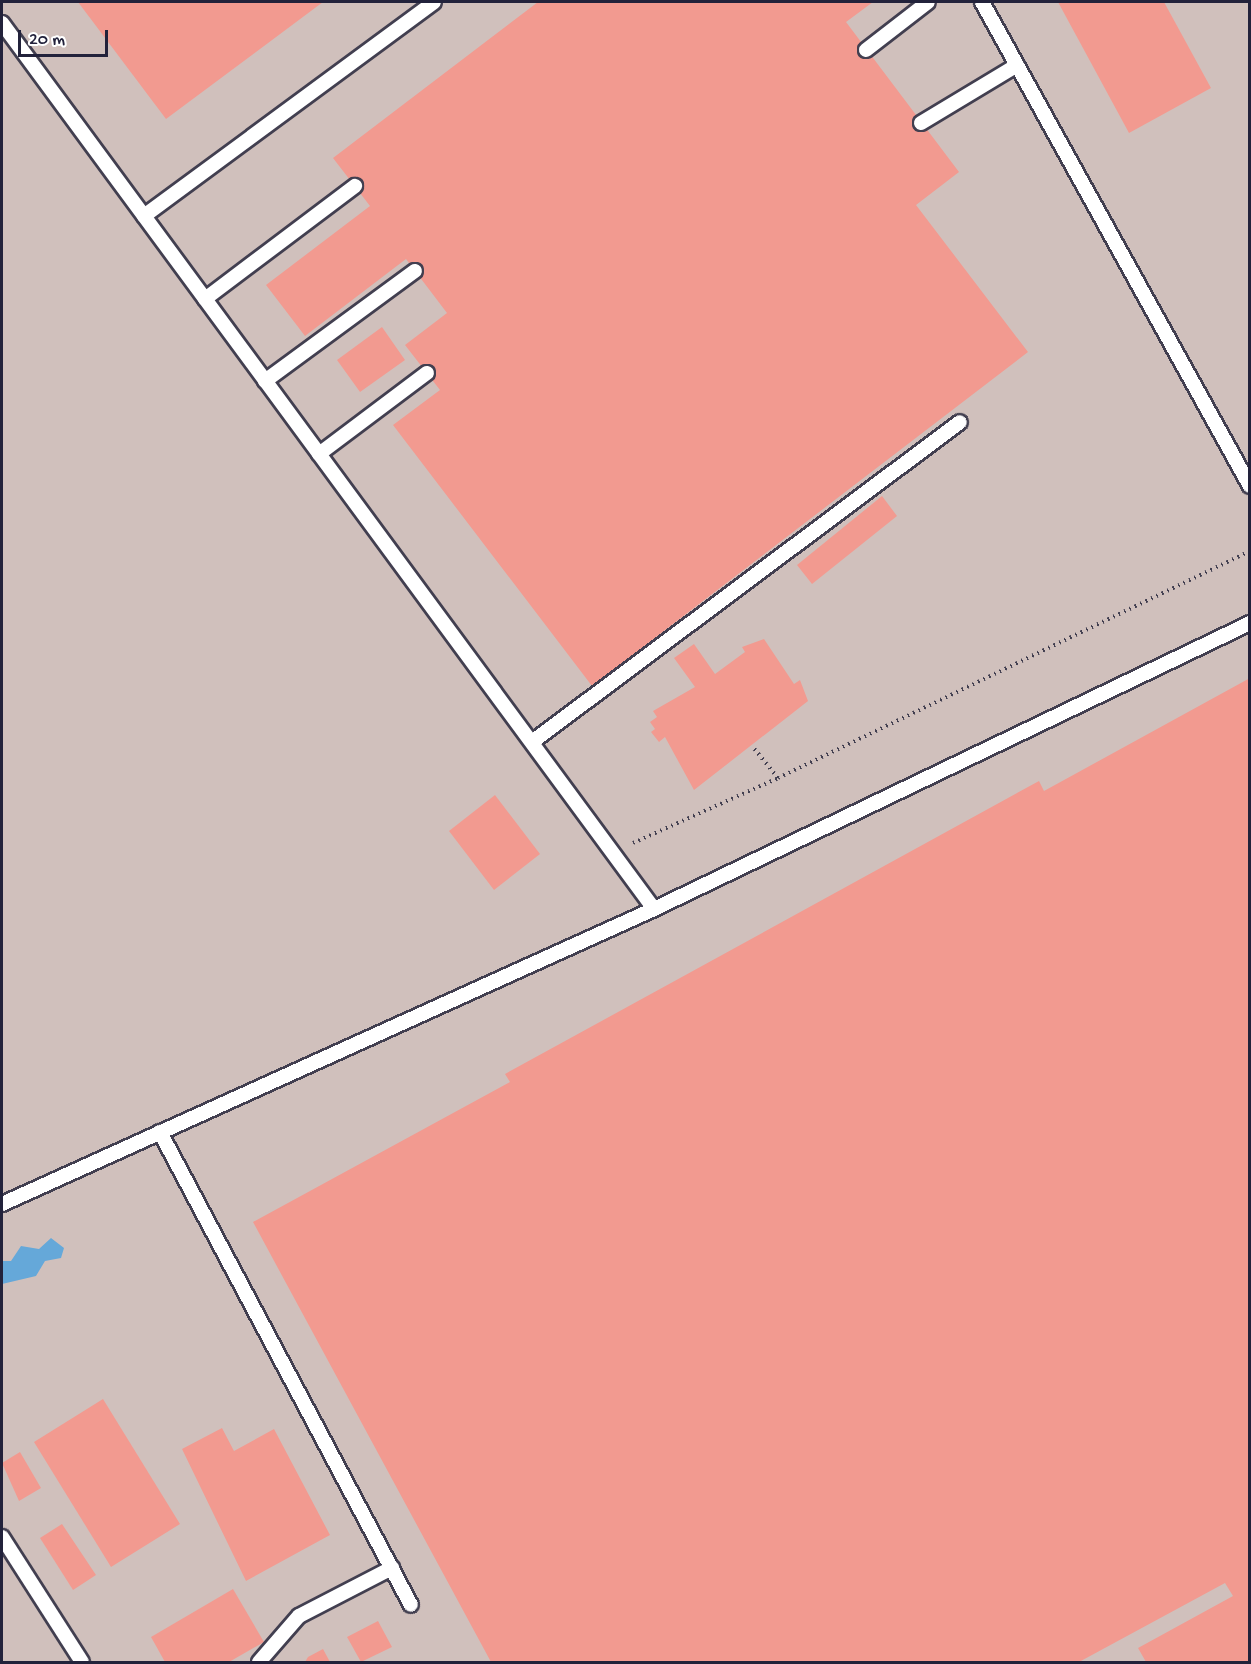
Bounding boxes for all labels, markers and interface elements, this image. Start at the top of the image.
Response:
scale bar [21,18,111,56]
text: 20 m [29,30,65,51]

